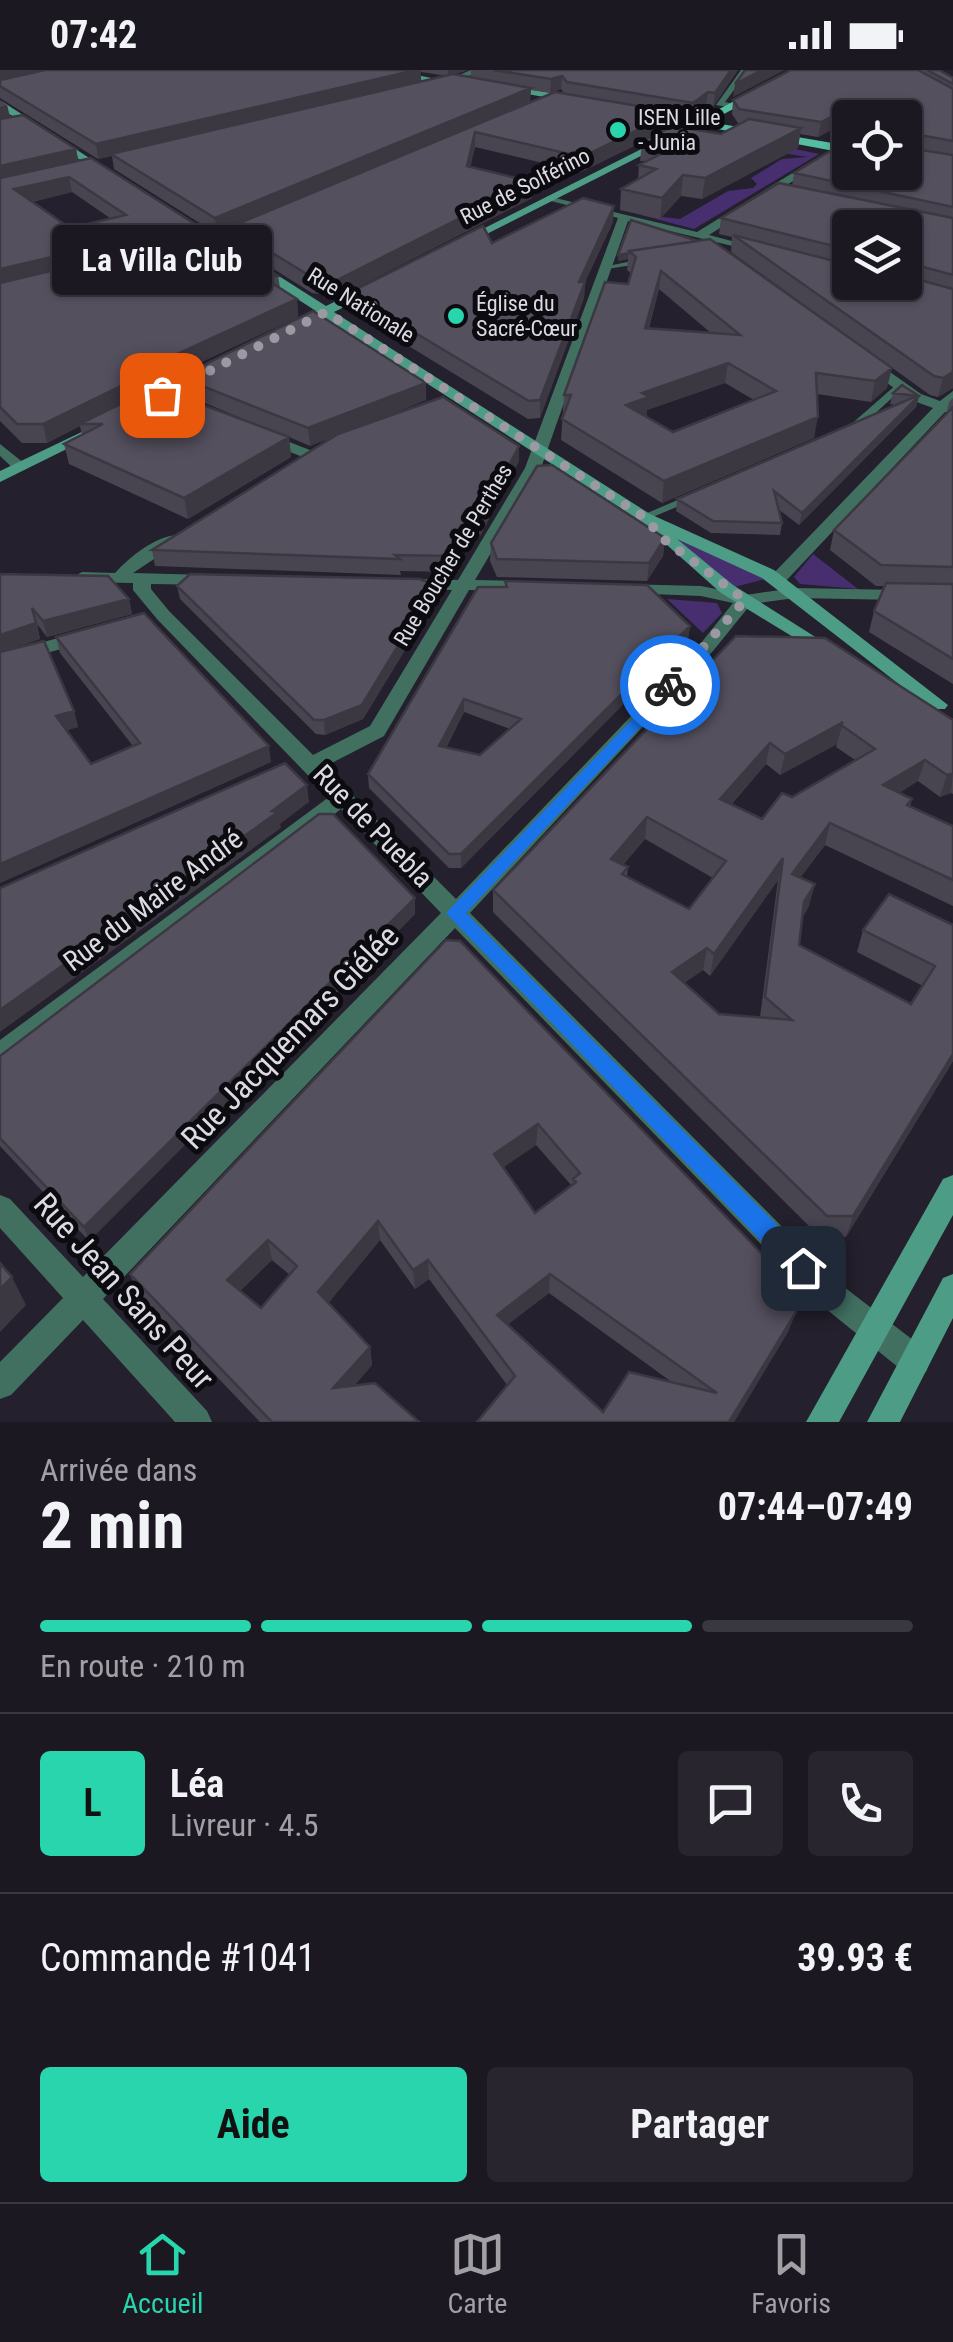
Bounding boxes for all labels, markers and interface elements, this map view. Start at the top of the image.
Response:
text: 07:42 [50,13,137,57]
map controls [832,100,922,300]
button: locate [832,100,922,190]
place label: ISEN Lille - Junia [638,105,720,155]
marker: ISEN Lille - Junia [607,119,629,141]
street label: Rue de Solférino [456,143,594,229]
button: layers [832,210,922,300]
callout: La Villa Club [52,225,272,295]
text: La Villa Club [82,241,242,279]
street label: Rue Nationale [303,262,419,348]
place label: Église du Sacré-Cœur [476,291,578,341]
marker: Église du Sacré-Cœur [445,305,467,327]
pin [120,353,205,438]
icon: bag [135,368,190,423]
street label: Rue Boucher de Perthes [389,460,517,650]
courier [620,635,720,735]
icon: bike [643,658,698,713]
street label: Rue de Puebla [307,758,439,894]
street label: Rue du Maire André [57,822,249,978]
street label: Rue Jacquemars Giélée [173,917,407,1157]
street label: Rue Jean Sans Peur [26,1185,222,1397]
pin [761,1226,846,1311]
icon: home [776,1241,831,1296]
text: Arrivée dans [40,1451,197,1489]
text: 07:44–07:49 [718,1485,913,1529]
text: 2 min [40,1488,184,1564]
text: En route · 210 m [40,1647,246,1685]
button: chat [678,1751,783,1856]
button: phone [808,1751,913,1856]
text: Léa [170,1762,224,1806]
text: L [83,1781,102,1825]
text: Livreur · 4.5 [170,1806,318,1844]
text: Commande #1041 [40,1936,316,1980]
text: 39.93 € [797,1936,913,1980]
button: Aide [40,2067,467,2182]
button: Partager [487,2067,913,2182]
tab: Accueil [122,2227,203,2320]
tab: Carte [447,2227,507,2320]
tab: Favoris [751,2227,831,2320]

